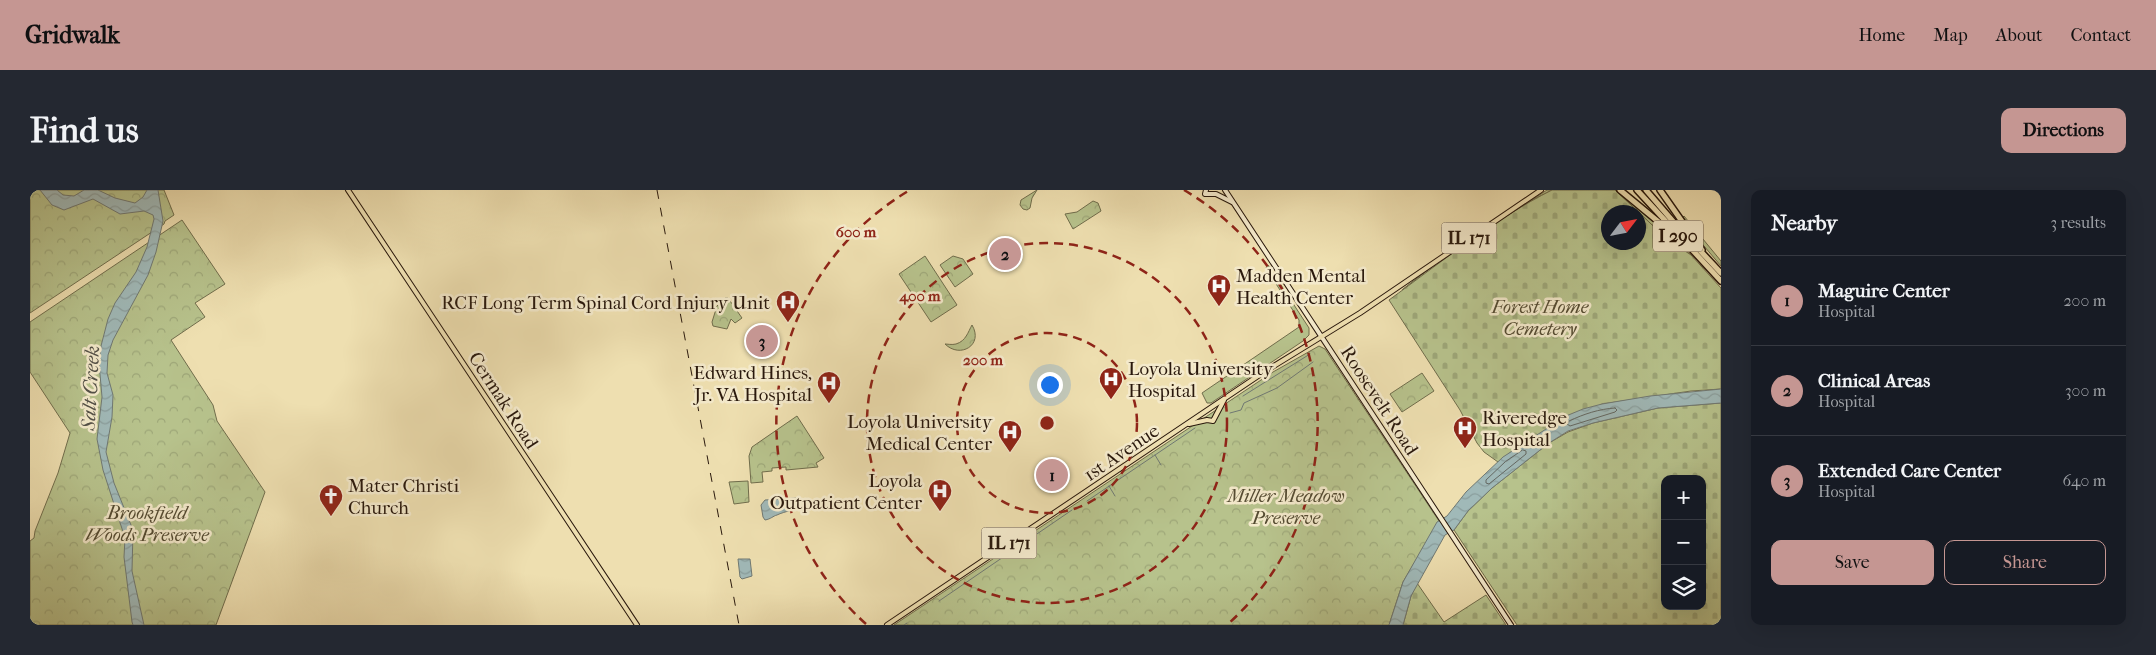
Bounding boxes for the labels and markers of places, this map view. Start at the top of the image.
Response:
pin: 2 [989,235,1021,273]
place label: Madden Mental Health Center [1236,265,1366,309]
hospital icon: Madden Mental Health Center [1206,273,1232,307]
hospital icon: RCF Long Term Spinal Cord Injury Unit [775,289,801,323]
place label: RCF Long Term Spinal Cord Injury Unit [441,292,770,314]
pin: 3 [746,322,778,360]
place label: Loyola University Hospital [1128,358,1274,402]
place label: Edward Hines, Jr. VA Hospital [692,362,812,406]
hospital icon: Loyola University Hospital [1098,366,1124,400]
hospital icon: Edward Hines, Jr. VA Hospital [816,370,842,404]
place label: Riveredge Hospital [1482,407,1567,451]
place label: Loyola University Medical Center [847,411,993,455]
centre of rings [1038,414,1056,432]
hospital icon: Riveredge Hospital [1452,415,1478,449]
hospital icon: Loyola University Medical Center [997,419,1023,453]
pin: 1 [1036,456,1068,494]
place label: Loyola Outpatient Center [770,470,923,514]
place label: Mater Christi Church [348,475,459,519]
hospital icon: Loyola Outpatient Center [927,478,953,512]
church icon: Mater Christi Church [318,483,344,517]

